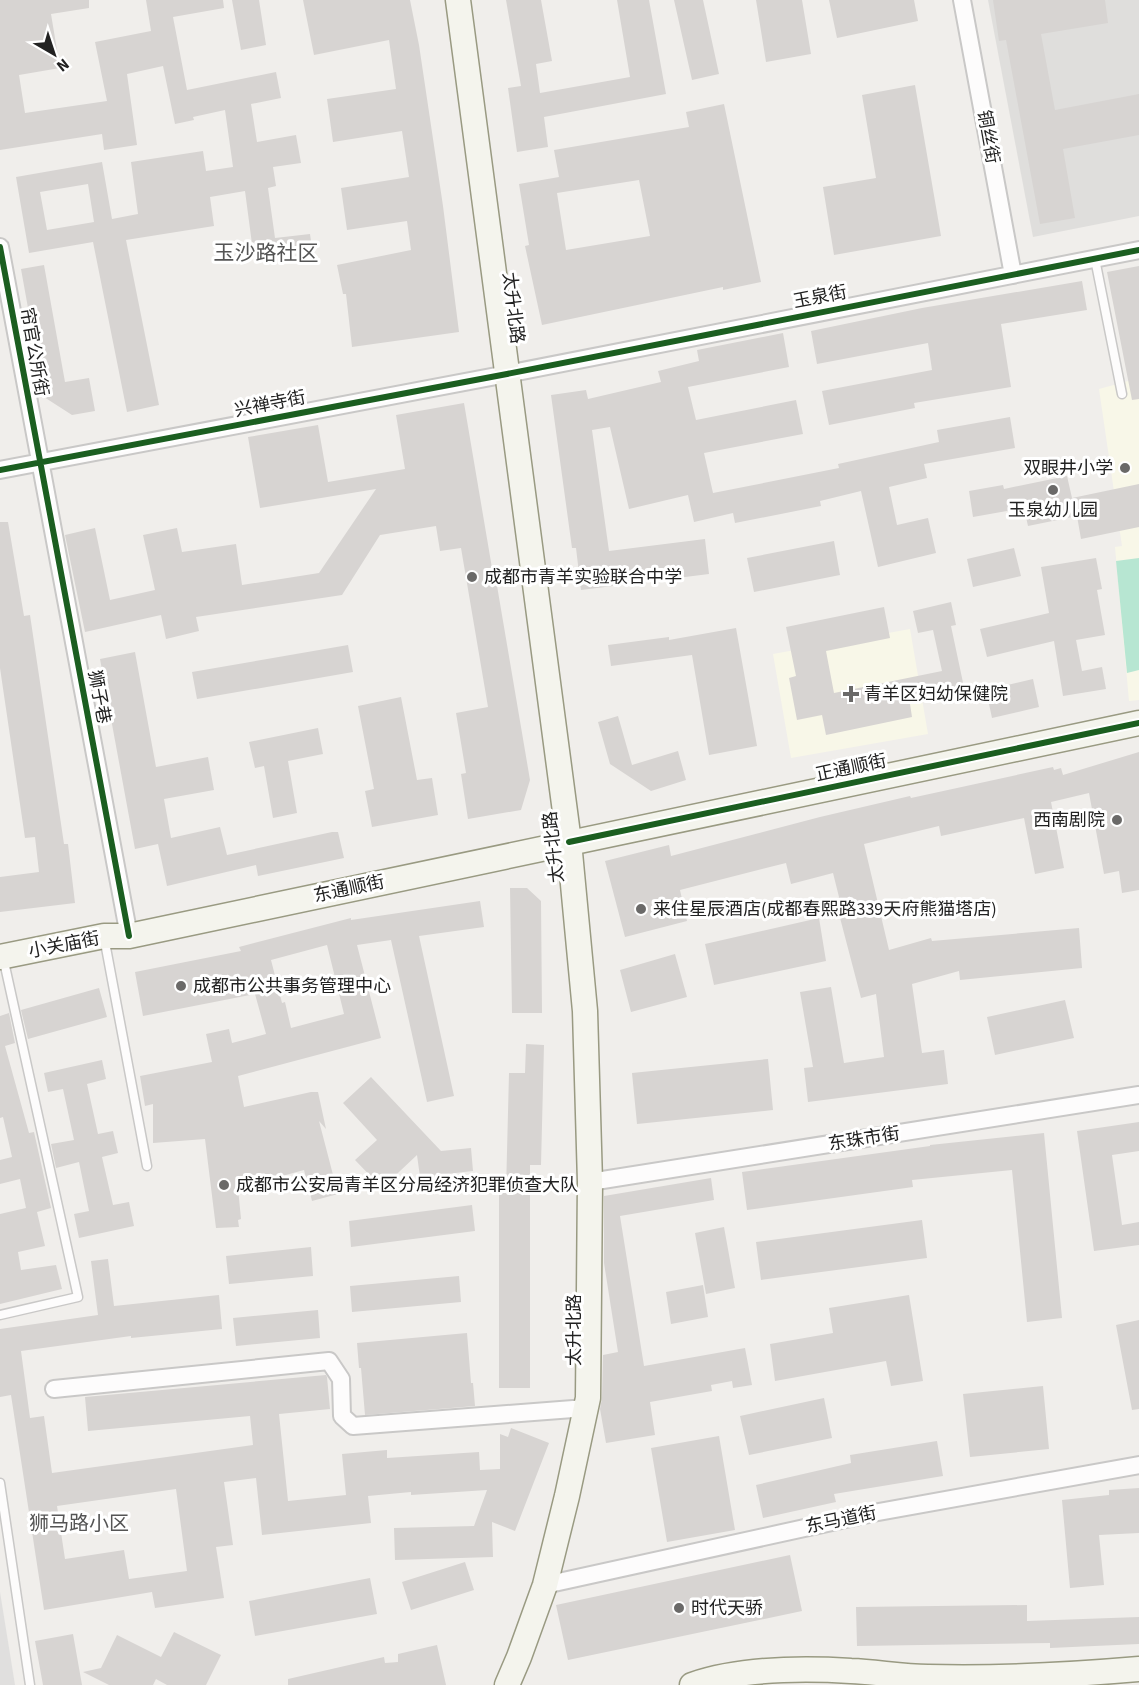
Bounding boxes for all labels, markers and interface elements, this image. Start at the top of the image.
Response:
north arrow [24,24,84,84]
text: N [52,53,74,77]
street label: 铜丝街 [971,108,1005,166]
district label: 玉沙路社区 [214,238,319,268]
street label: 太升北路 [496,271,530,345]
street label: 玉泉街 [791,280,849,314]
street label: 帘官公所街 [14,306,54,398]
street label: 兴禅寺街 [232,385,308,423]
place label: 双眼井小学 [1023,456,1113,481]
marker: 双眼井小学 [1118,461,1132,475]
marker: 玉泉幼儿园 [1046,483,1060,497]
place label: 玉泉幼儿园 [1008,498,1098,523]
place label: 成都市青羊实验联合中学 [484,565,682,590]
marker: 成都市青羊实验联合中学 [465,570,479,584]
street label: 狮子巷 [82,668,116,726]
place label: 青羊区妇幼保健院 [864,682,1008,707]
marker: 青羊区妇幼保健院 [842,685,860,703]
street label: 正通顺街 [813,748,889,788]
place label: 西南剧院 [1033,808,1105,833]
street label: 太升北路 [538,810,570,884]
marker: 西南剧院 [1110,813,1124,827]
street label: 东通顺街 [311,869,387,909]
place label: 来住星辰酒店(成都春熙路339天府熊猫塔店) [653,897,997,922]
marker: 来住星辰酒店(成都春熙路339天府熊猫塔店) [634,902,648,916]
street label: 小关庙街 [26,926,102,964]
place label: 成都市公共事务管理中心 [193,974,391,999]
marker: 成都市公共事务管理中心 [174,979,188,993]
street label: 东珠市街 [826,1121,902,1157]
place label: 成都市公安局青羊区分局经济犯罪侦查大队 [236,1173,578,1198]
marker: 成都市公安局青羊区分局经济犯罪侦查大队 [217,1178,231,1192]
street label: 太升北路 [562,1294,587,1366]
street label: 东马道街 [803,1500,879,1540]
district label: 狮马路小区 [29,1510,129,1538]
place label: 时代天骄 [691,1596,763,1621]
marker: 时代天骄 [672,1601,686,1615]

